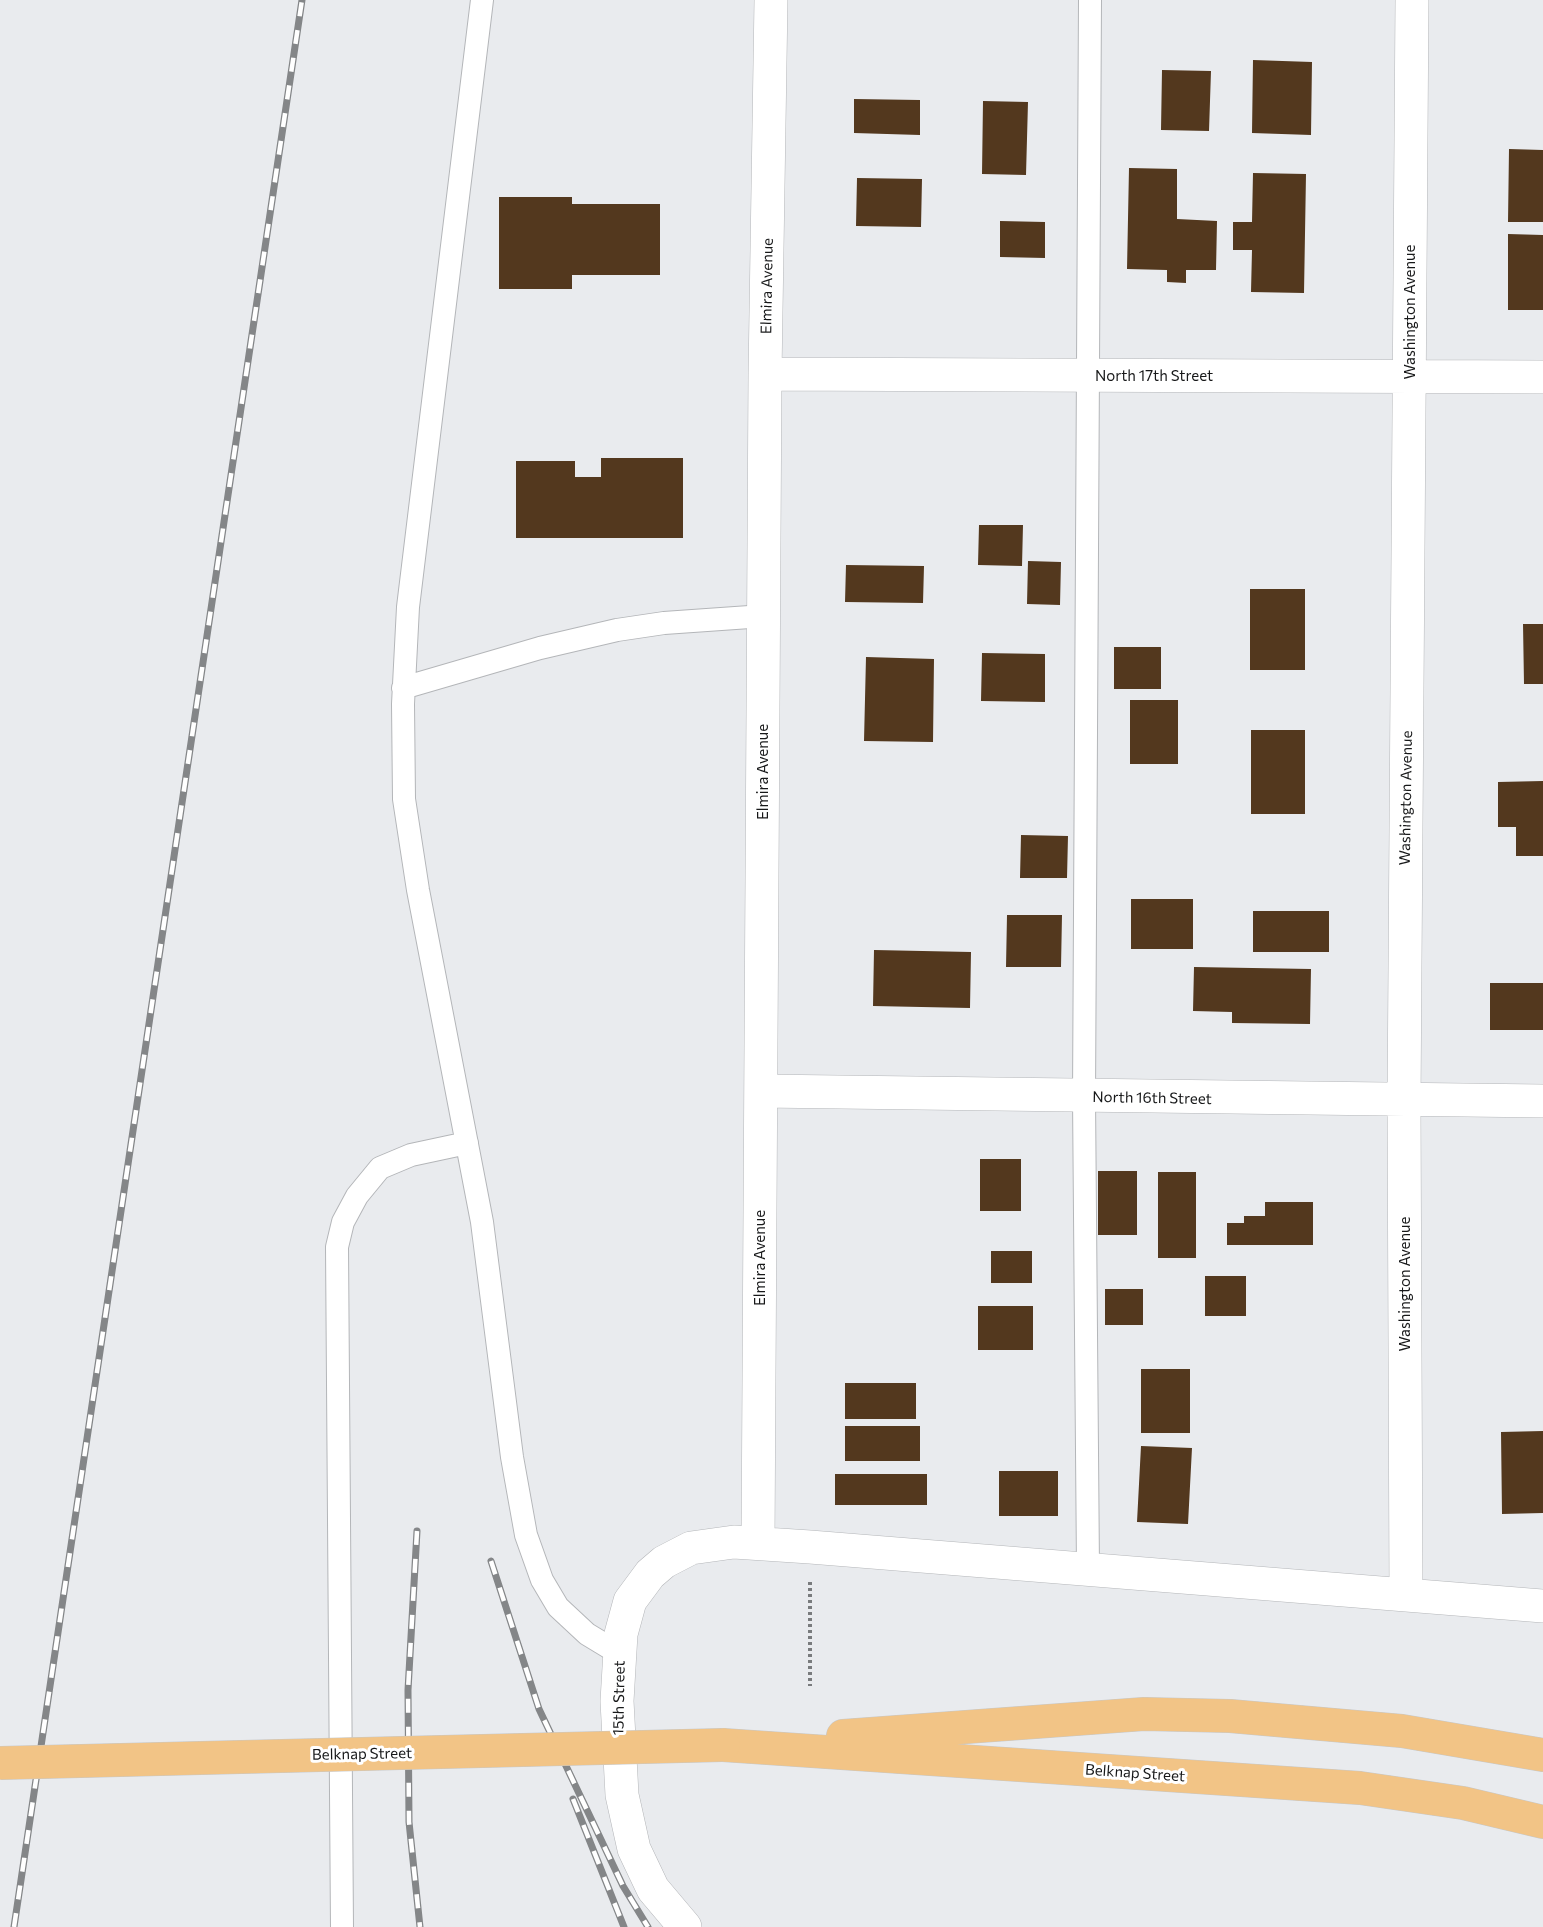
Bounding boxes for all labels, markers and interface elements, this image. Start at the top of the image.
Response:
street label: Elmira Avenue [757,238,777,334]
street label: Washington Avenue [1401,245,1419,379]
street label: North 17th Street [1095,367,1213,385]
street label: Elmira Avenue [754,724,772,820]
street label: Washington Avenue [1396,730,1416,866]
street label: North 16th Street [1092,1088,1212,1108]
street label: Elmira Avenue [751,1210,769,1306]
street label: Washington Avenue [1396,1217,1414,1351]
street label: 15th Street [609,1660,629,1736]
street label: Belknap Street [312,1744,412,1764]
street label: Belknap Street [1084,1761,1186,1785]

